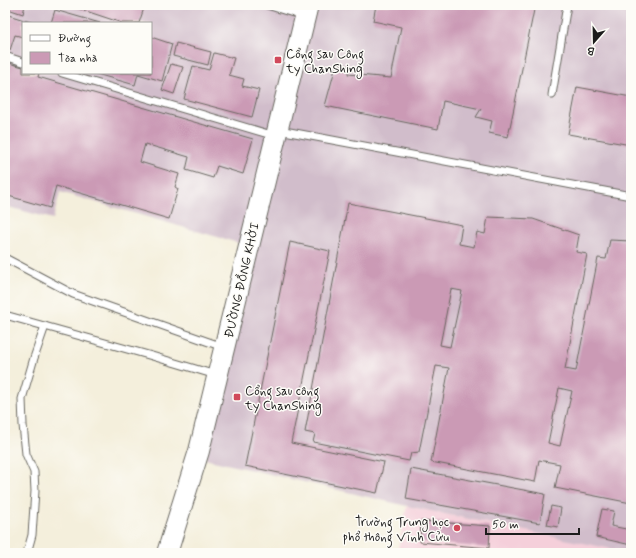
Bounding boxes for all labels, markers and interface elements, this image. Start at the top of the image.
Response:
legend [22,22,152,74]
north arrow [574,22,614,62]
text: Đường [58,31,91,48]
text: B [585,43,597,58]
place label: Cổng sau Công ty ChanShing [285,46,364,79]
text: Tòa nhà [58,51,98,67]
marker: Cổng sau Công ty ChanShing [273,55,283,65]
street label: ĐƯỜNG ĐỒNG KHỞI [220,221,264,340]
place label: Cổng sau công ty ChanShing [244,383,322,416]
marker: Cổng sau công ty ChanShing [232,392,242,402]
scale bar [486,510,579,536]
place label: Trường Trung học phổ thông Vĩnh Cửu [343,514,449,548]
text: 50 m [492,517,519,533]
marker: Trường Trung học phổ thông Vĩnh Cửu [452,523,462,533]

